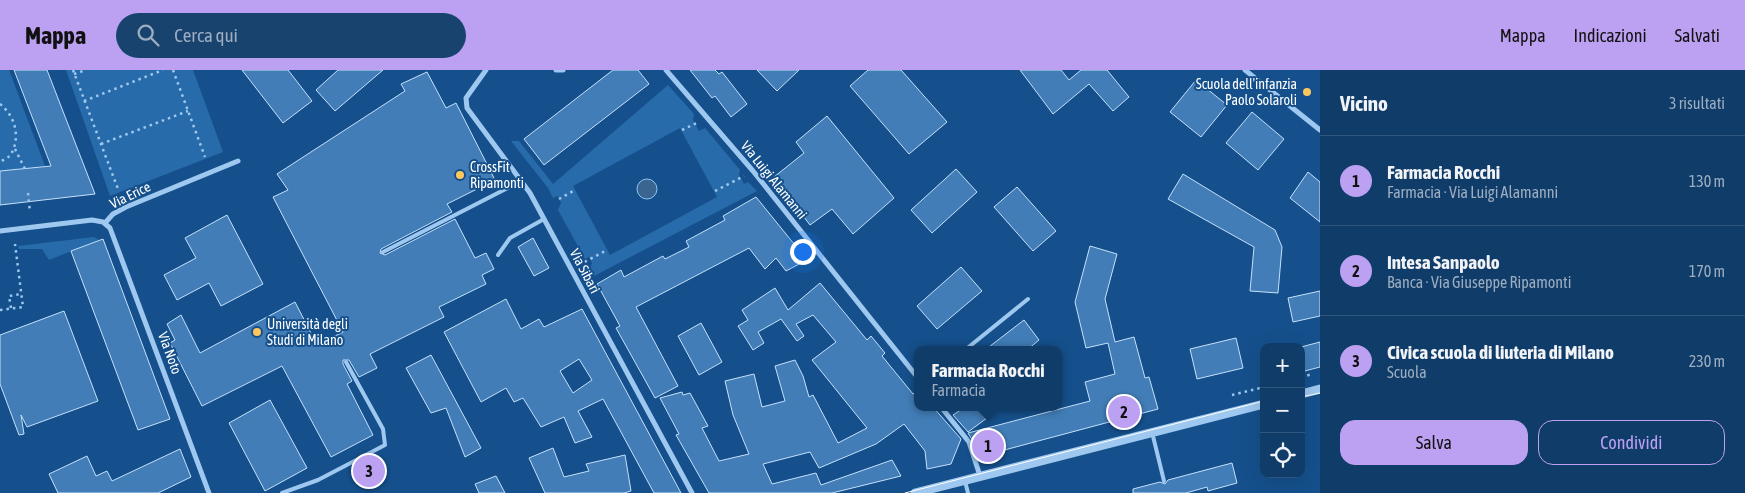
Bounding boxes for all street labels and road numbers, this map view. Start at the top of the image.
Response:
street label: Via Luigi Alamanni [738,138,810,222]
street label: Via Erice [107,178,153,212]
street label: Via Sibari [567,246,603,296]
street label: Via Noto [155,330,185,376]

